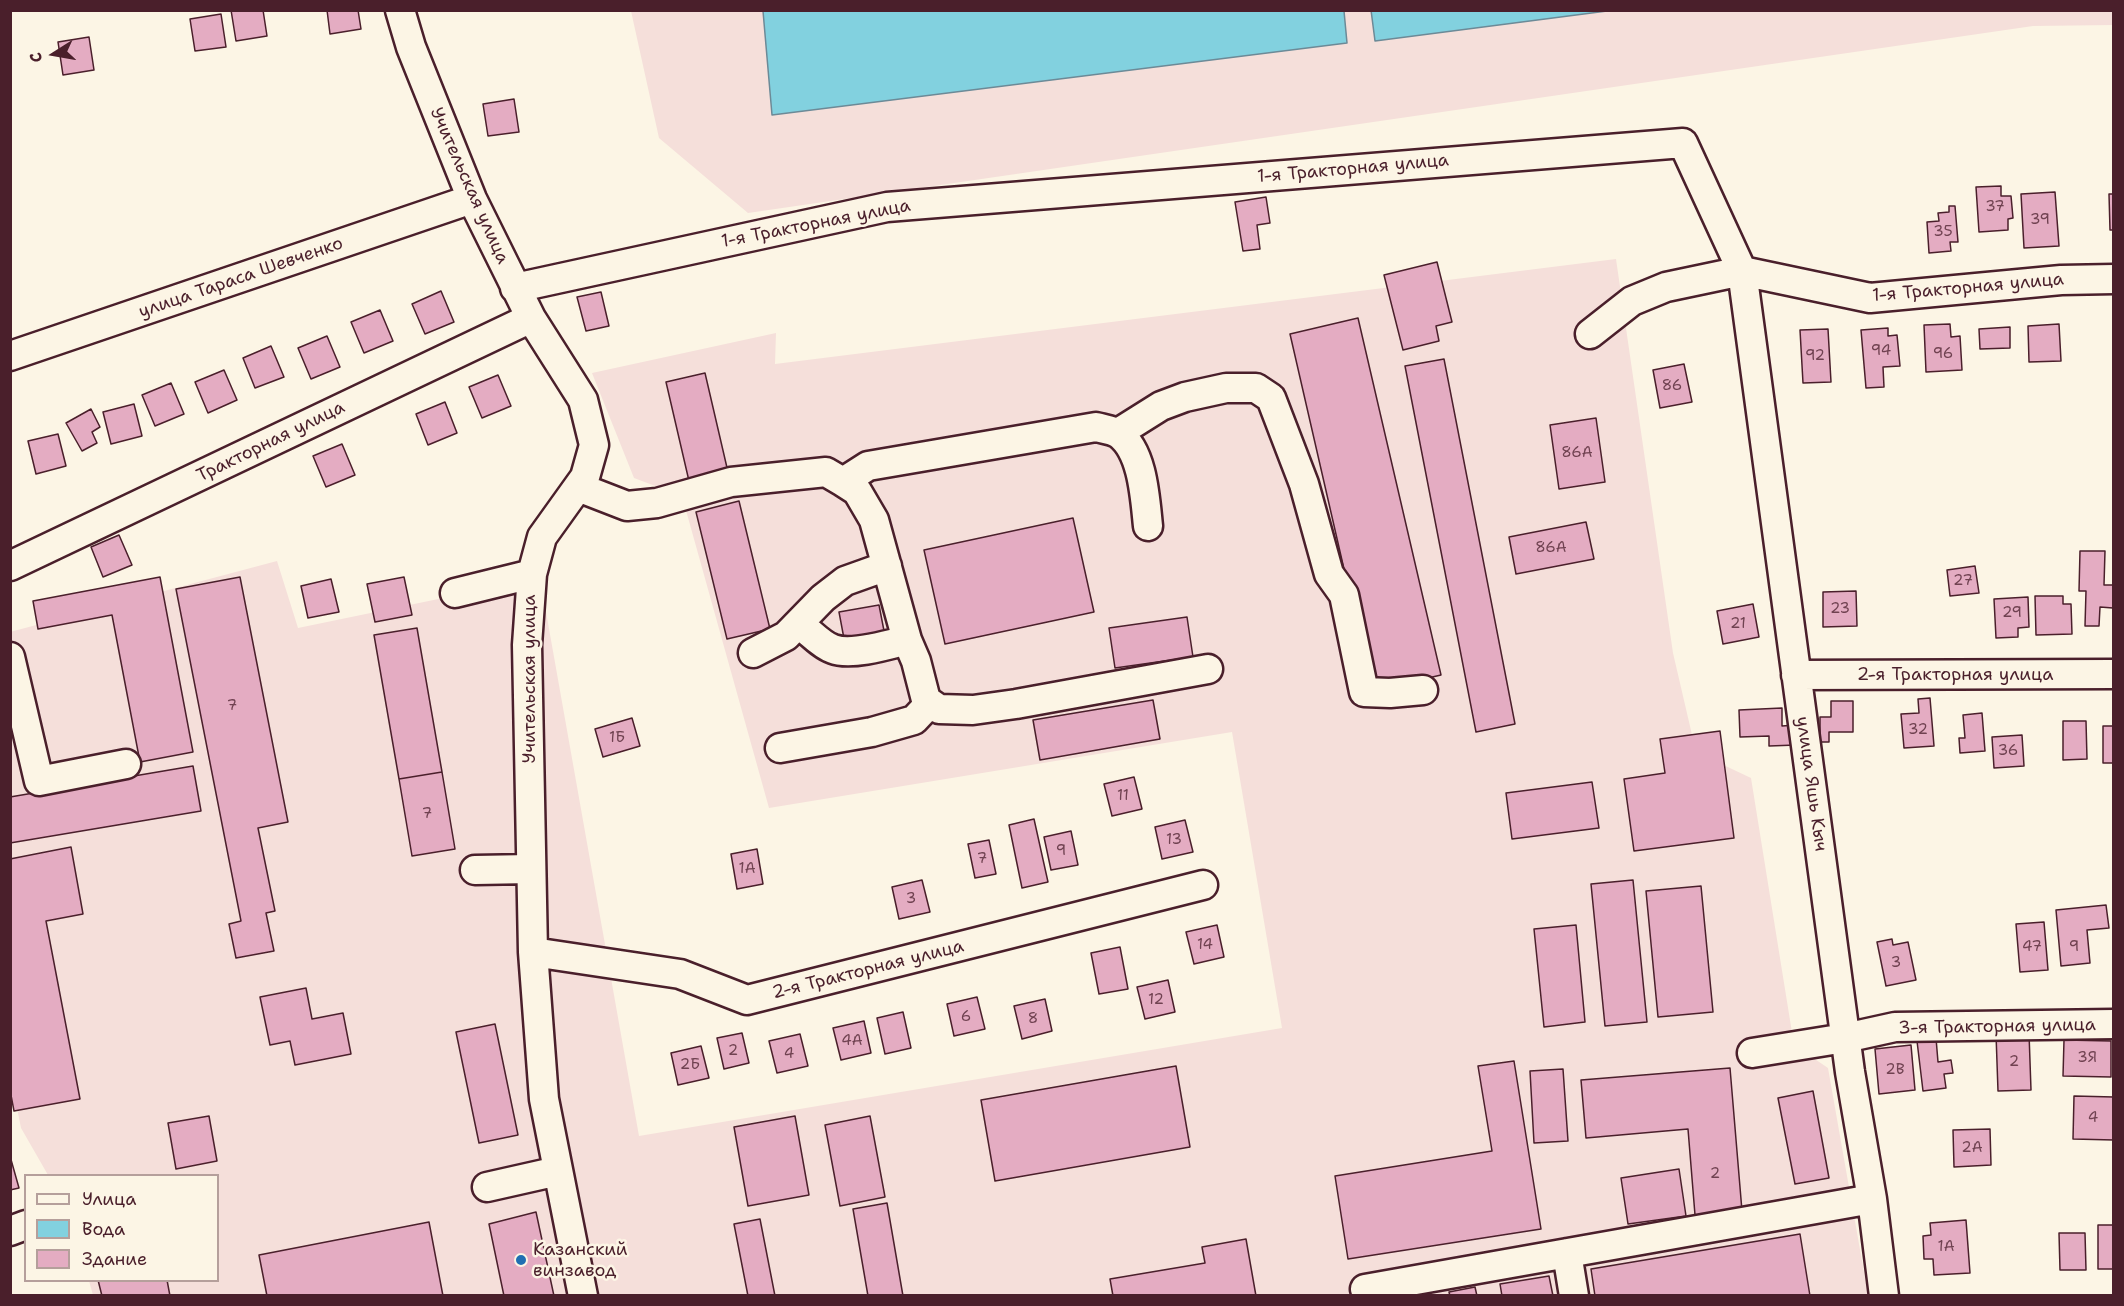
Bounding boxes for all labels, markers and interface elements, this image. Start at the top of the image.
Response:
north arrow [24,24,84,84]
text: С [25,51,47,64]
street label: Учительская улица [425,104,513,268]
street label: 1-я Тракторная улица [1256,150,1450,188]
street label: 1-я Тракторная улица [720,195,912,253]
house number: 37 [1985,198,2005,216]
house number: 39 [2030,211,2050,229]
house number: 35 [1933,223,1953,241]
street label: улица Тараса Шевченко [136,233,346,323]
street label: 1-я Тракторная улица [1871,269,2065,307]
house number: 94 [1871,342,1891,360]
house number: 96 [1933,345,1953,363]
house number: 92 [1805,347,1825,365]
house number: 86 [1662,377,1682,395]
street label: Тракторная улица [194,397,348,487]
house number: 86А [1561,444,1593,462]
house number: 86А [1535,539,1567,557]
house number: 27 [1953,572,1973,590]
street label: Учительская улица [519,595,541,763]
house number: 23 [1830,600,1850,618]
house number: 29 [2002,604,2022,622]
house number: 21 [1730,615,1746,633]
street label: 2-я Тракторная улица [1857,664,2053,686]
house number: 7 [227,697,237,715]
street label: улица Яшь Кыч [1791,715,1831,853]
house number: 32 [1908,721,1928,739]
house number: 1Б [609,729,625,747]
house number: 36 [1998,742,2018,760]
house number: 11 [1117,787,1129,805]
house number: 7 [422,805,432,823]
house number: 13 [1166,831,1182,849]
house number: 9 [1056,842,1066,860]
house number: 7 [977,850,987,868]
house number: 1А [738,860,756,878]
house number: 3 [906,890,916,908]
street label: 2-я Тракторная улица [770,936,966,1004]
house number: 14 [1197,936,1213,954]
house number: 47 [2022,938,2042,956]
house number: 9 [2069,938,2079,956]
house number: 3 [1891,954,1901,972]
house number: 12 [1148,991,1164,1009]
house number: 6 [961,1008,971,1026]
house number: 8 [1028,1010,1038,1028]
street label: 3-я Тракторная улица [1898,1014,2096,1040]
house number: 4А [841,1032,863,1050]
house number: 2 [728,1042,738,1060]
house number: 4 [784,1045,794,1063]
house number: 3Я [2077,1049,2097,1067]
house number: 2 [2009,1053,2019,1071]
house number: 2Б [680,1056,700,1074]
house number: 2В [1885,1061,1905,1079]
house number: 4 [2088,1109,2098,1127]
house number: 2А [1961,1139,1983,1157]
house number: 2 [1710,1165,1720,1183]
legend [24,1174,219,1282]
text: Улица [82,1187,136,1211]
text: Вода [82,1217,125,1241]
house number: 1А [1937,1238,1955,1256]
place label: Казанский винзавод [533,1239,628,1282]
text: Здание [82,1247,147,1271]
marker: Казанский винзавод [514,1253,528,1267]

